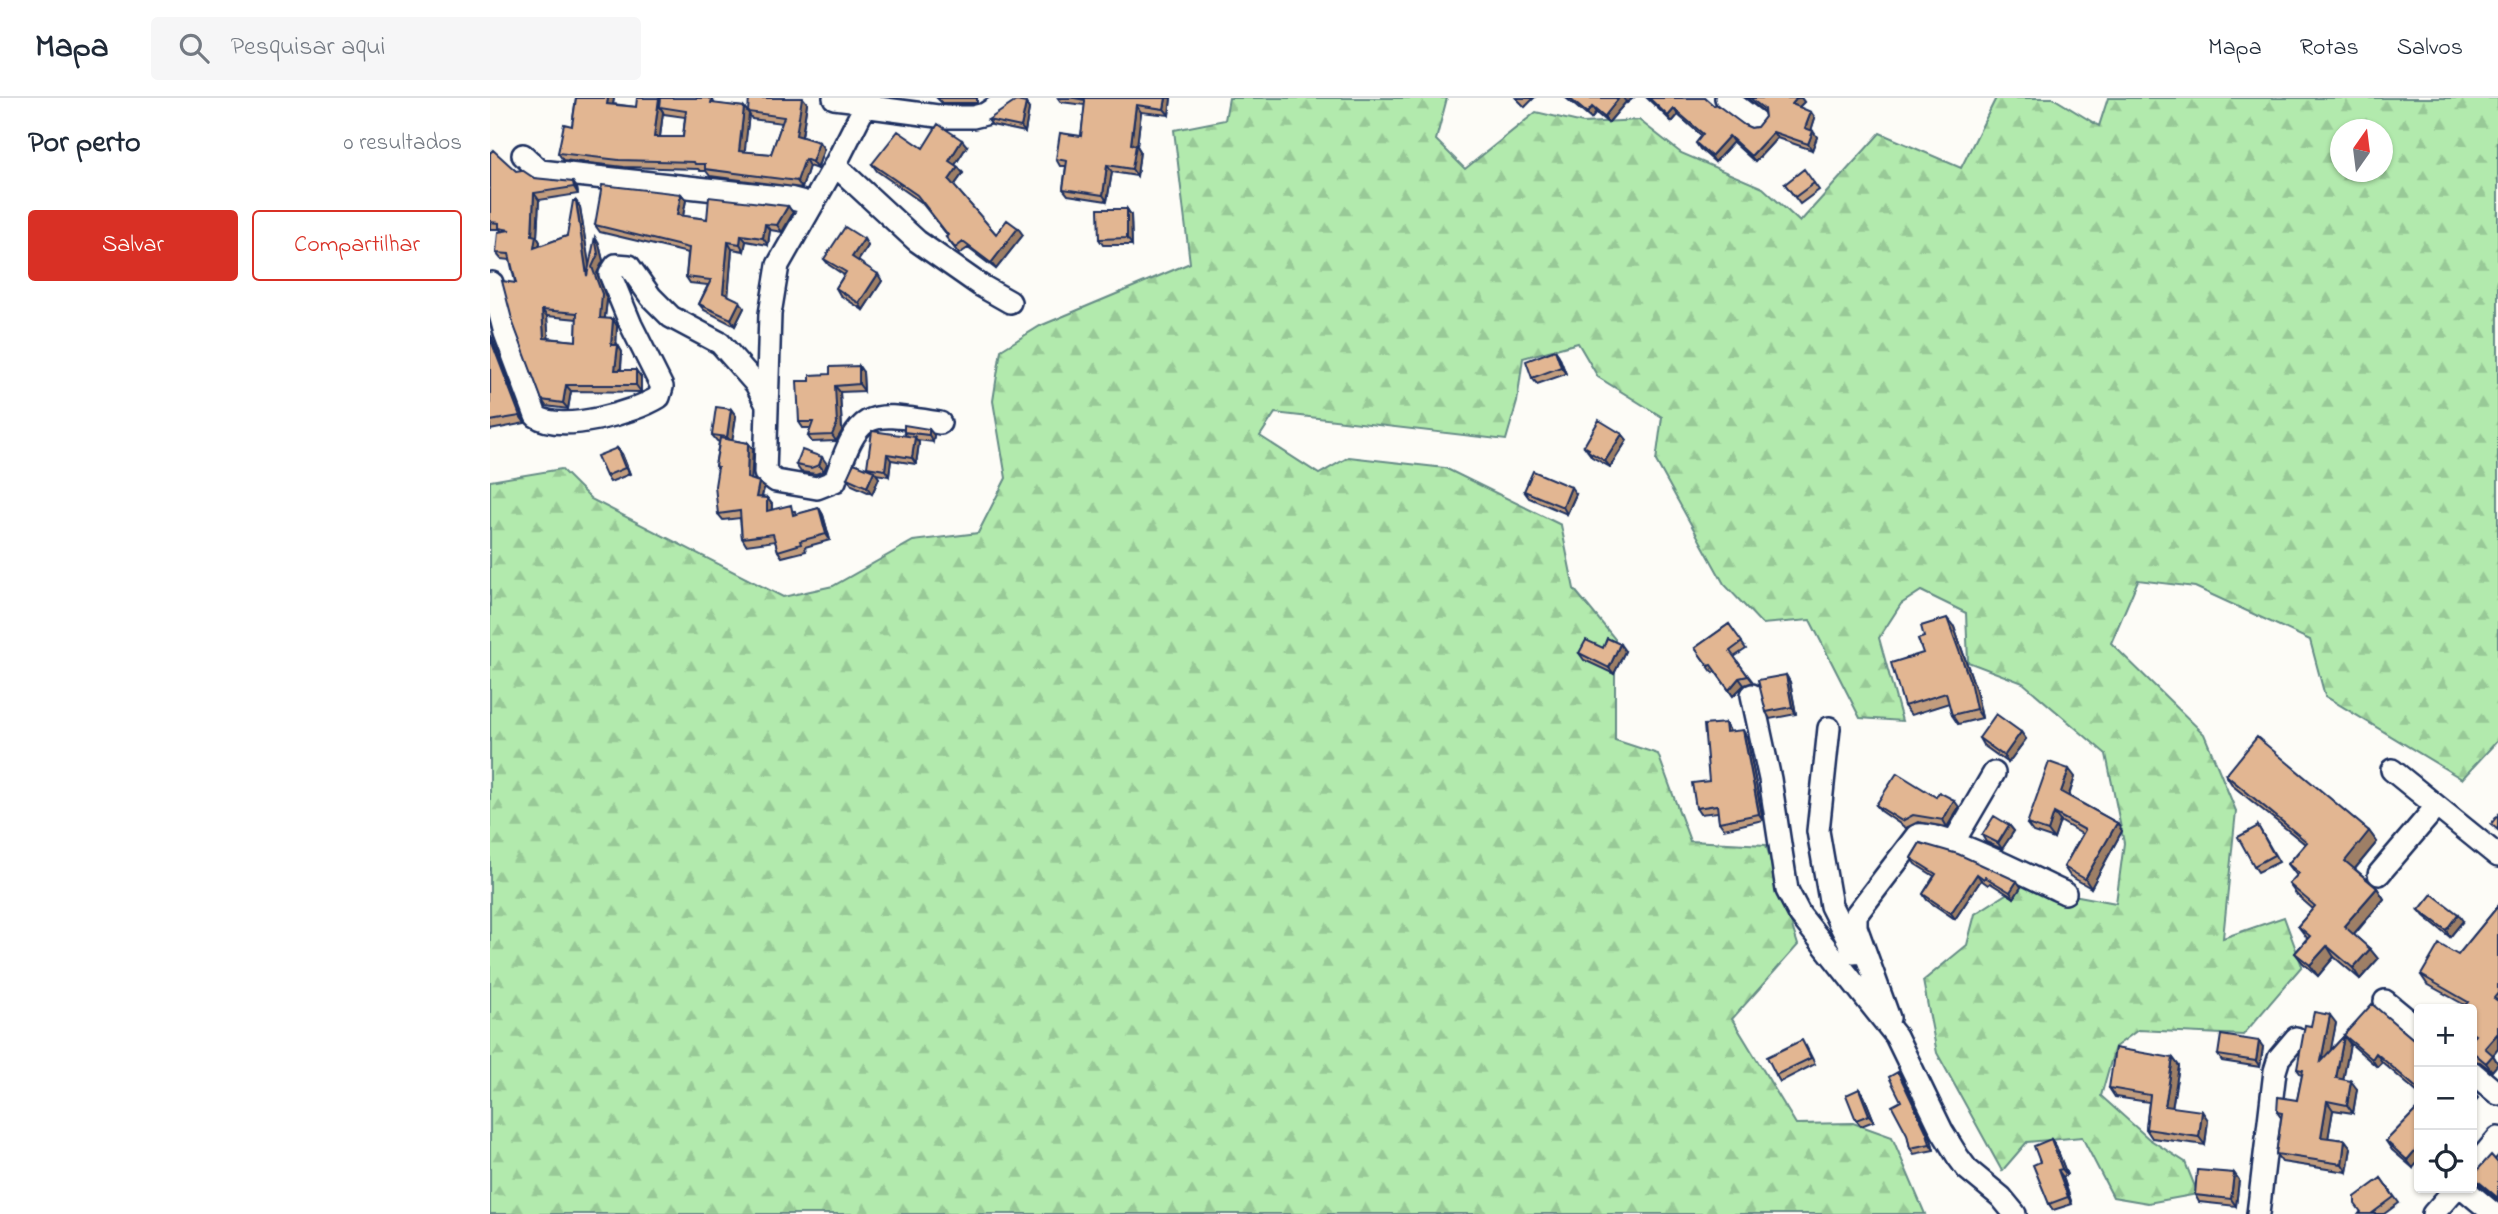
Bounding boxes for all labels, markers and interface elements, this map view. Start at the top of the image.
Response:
search box [151,17,641,80]
text: Mapa [35,24,109,72]
icon: search [175,29,213,67]
text: Pesquisar aqui [231,29,385,67]
text: Mapa [2208,31,2262,66]
text: Rotas [2300,31,2359,66]
text: Salvos [2397,31,2463,66]
north arrow [2330,119,2393,182]
text: Por perto [28,122,141,166]
text: 0 resultados [343,127,462,160]
button: Salvar [28,210,238,281]
button: Compartilhar [252,210,462,281]
map controls [2414,1004,2477,1193]
button: + [2414,1004,2477,1067]
button: − [2414,1067,2477,1130]
button: locate [2414,1130,2477,1193]

